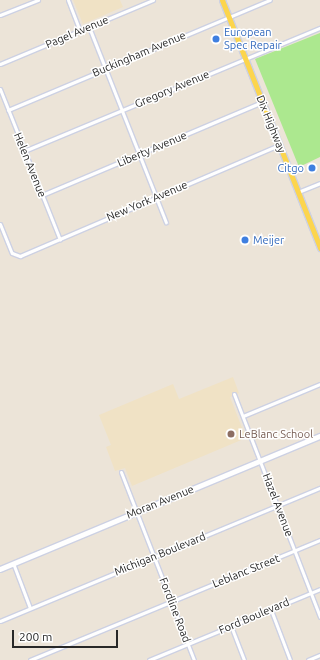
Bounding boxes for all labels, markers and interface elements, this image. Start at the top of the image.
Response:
street label: Pagel Avenue [44,13,110,51]
place label: European Spec Repair [224,26,282,52]
street label: Buckingham Avenue [90,28,188,80]
marker: European Spec Repair [211,34,221,44]
street label: Gregory Avenue [133,67,211,111]
street label: Dix Highway [253,93,289,155]
street label: Liberty Avenue [115,128,189,170]
street label: Helen Avenue [11,131,49,199]
place label: Citgo [278,161,304,175]
marker: Citgo [307,163,317,173]
street label: New York Avenue [105,178,189,224]
place label: Meijer [253,233,284,247]
marker: Meijer [240,235,250,245]
place label: LeBlanc School [239,427,313,441]
marker: LeBlanc School [226,429,236,439]
street label: Hazel Avenue [260,471,296,539]
street label: Moran Avenue [124,482,196,522]
street label: Michigan Boulevard [112,530,208,578]
street label: Leblanc Street [210,552,282,590]
street label: Fordline Road [157,576,193,644]
street label: Ford Boulevard [217,595,291,637]
scale bar [14,622,120,648]
text: 200 m [19,630,52,643]

